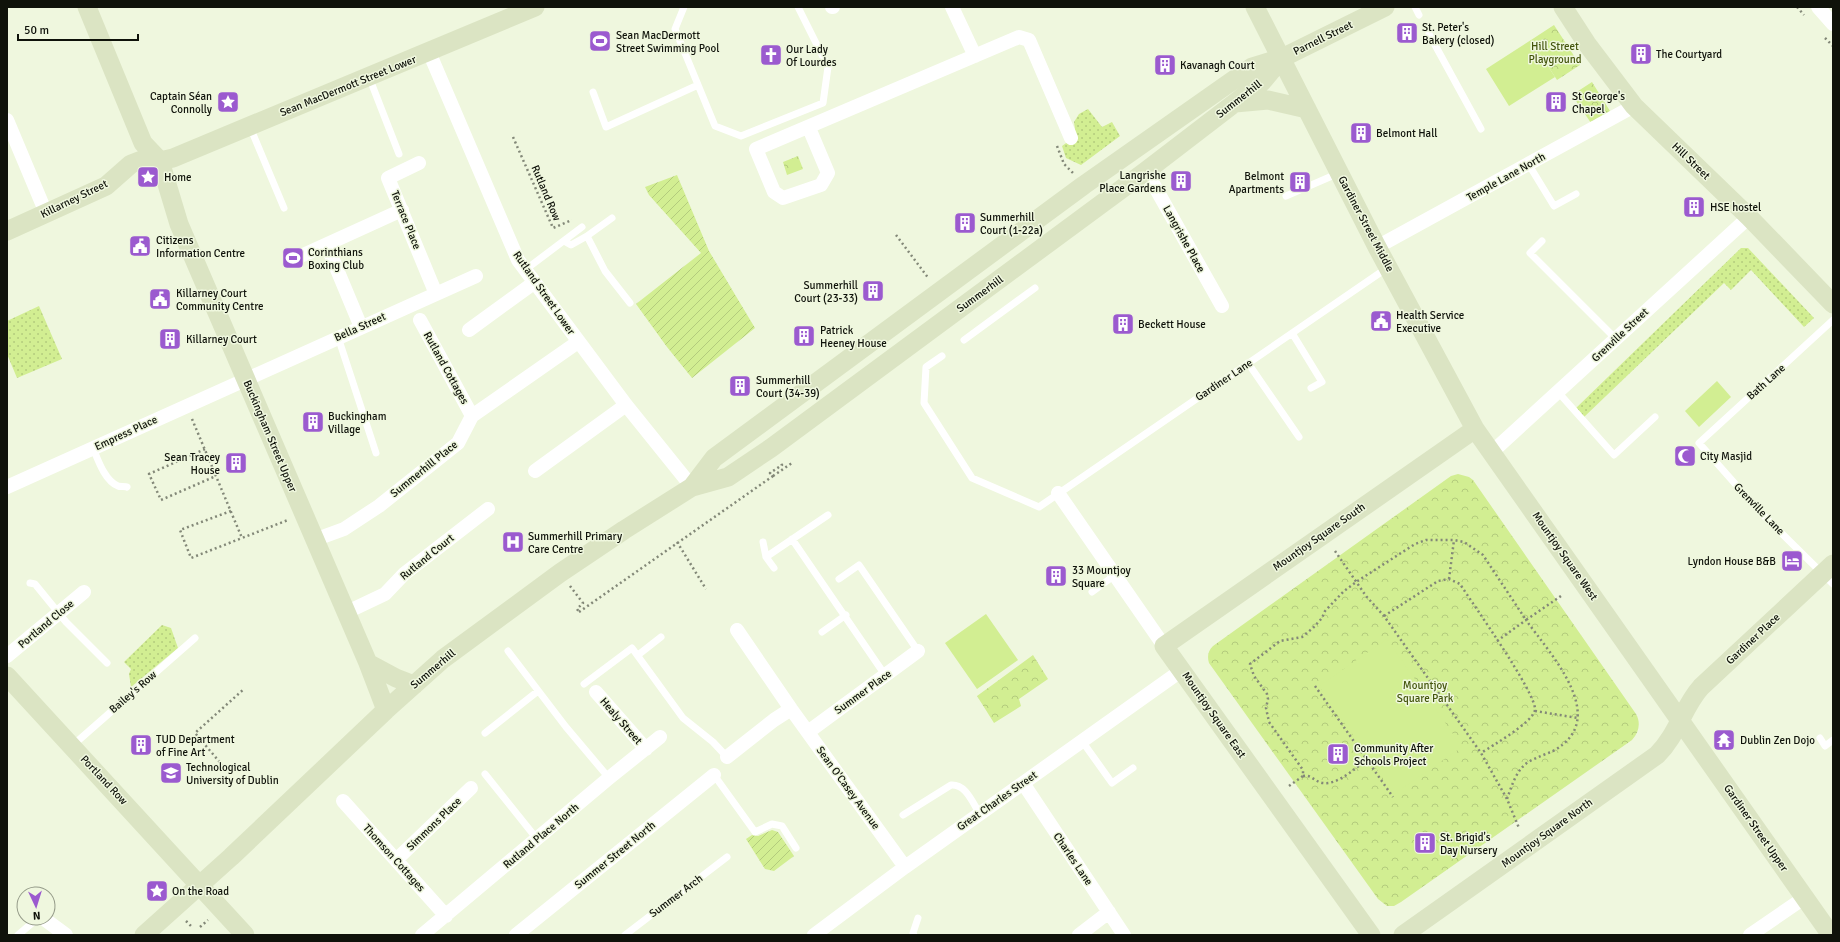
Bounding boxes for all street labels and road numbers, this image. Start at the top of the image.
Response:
street label: Parnell Street [1291,18,1355,58]
street label: Sean MacDermott Street Lower [278,53,418,119]
street label: Summerhill [1214,77,1264,121]
street label: Hill Street [1669,140,1713,182]
street label: Temple Lane North [1464,150,1548,204]
street label: Rutland Row [528,163,564,223]
street label: Gardiner Street Middle [1335,174,1397,274]
street label: Killarney Street [38,177,110,221]
street label: Terrace Place [388,189,424,251]
street label: Langrishe Place [1160,203,1208,275]
street label: Rutland Street Lower [510,249,578,337]
street label: Summerhill [954,273,1006,315]
street label: Grenville Street [1589,305,1651,365]
street label: Bella Street [332,310,388,344]
street label: Rutland Cottages [421,329,471,407]
street label: Gardiner Lane [1193,356,1255,404]
street label: Bath Lane [1744,361,1788,403]
street label: Buckingham Street Upper [240,378,300,494]
street label: Empress Place [92,413,160,453]
street label: Summerhill Place [388,438,460,500]
street label: Grenville Lane [1731,480,1787,538]
street label: Mountjoy Square South [1270,500,1368,574]
street label: Mountjoy Square West [1530,509,1601,603]
street label: Rutland Court [397,531,457,583]
street label: Portland Close [16,597,76,651]
street label: Gardiner Place [1723,611,1783,667]
street label: Summerhill [408,646,458,692]
street label: Summer Place [832,667,894,717]
street label: Bailey's Row [107,668,159,716]
street label: Mountjoy Square East [1179,669,1249,761]
street label: Healy Street [597,695,645,747]
street label: Sean O'Casey Avenue [814,744,882,832]
street label: Portland Row [78,753,130,807]
street label: Great Charles Street [954,768,1040,834]
street label: Gardiner Street Upper [1721,782,1791,874]
street label: Simmons Place [404,795,464,853]
street label: Mountjoy Square North [1499,796,1595,870]
street label: Rutland Place North [501,801,581,871]
street label: Summer Street North [572,818,658,892]
street label: Thomson Cottages [360,822,428,895]
street label: Charles Lane [1051,830,1095,888]
street label: Summer Arch [647,872,705,920]

